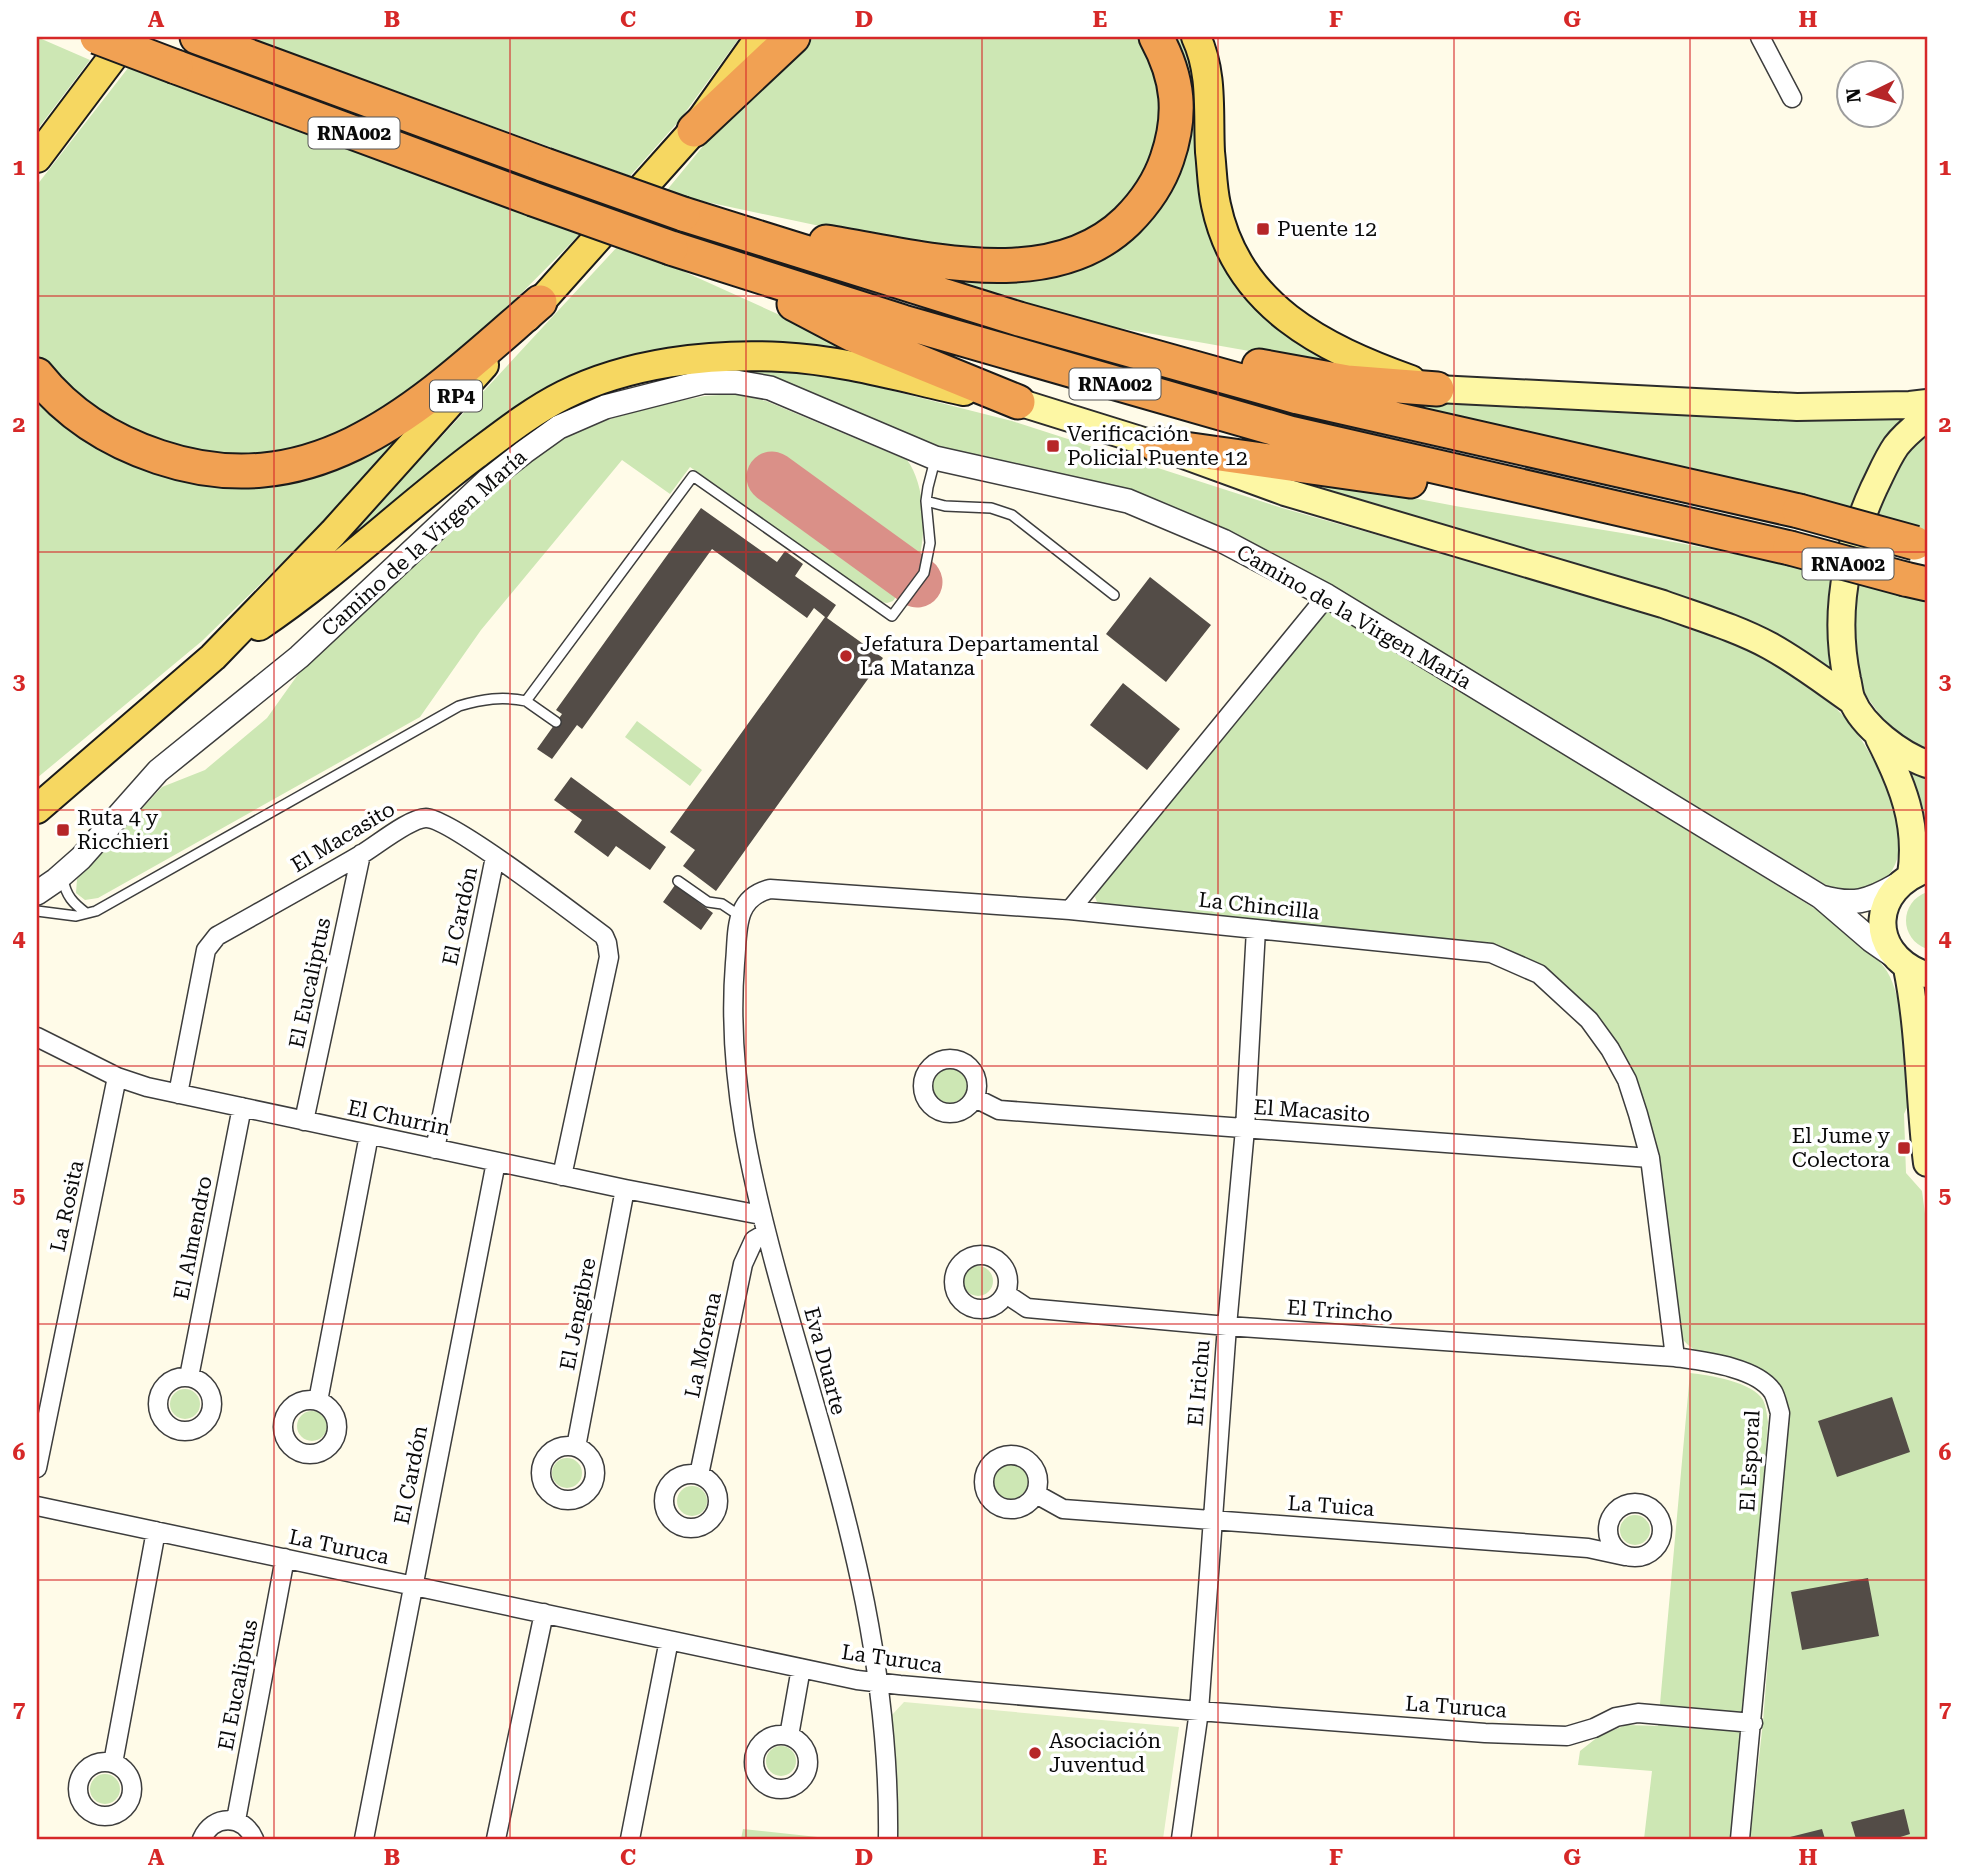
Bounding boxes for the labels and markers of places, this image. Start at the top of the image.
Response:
place label: Puente 12 [1277,217,1377,241]
marker: Puente 12 [1255,221,1271,237]
place label: Verificación Policial Puente 12 [1067,422,1248,470]
marker: Verificación Policial Puente 12 [1045,438,1061,454]
place label: Jefatura Departamental La Matanza [860,632,1099,680]
marker: Jefatura Departamental La Matanza [838,648,854,664]
place label: Ruta 4 y Ricchieri [77,806,169,854]
marker: Ruta 4 y Ricchieri [55,822,71,838]
place label: El Jume y Colectora [1792,1124,1891,1172]
marker: El Jume y Colectora [1896,1140,1912,1156]
place label: Asociación Juventud [1049,1729,1162,1777]
marker: Asociación Juventud [1027,1745,1043,1761]

